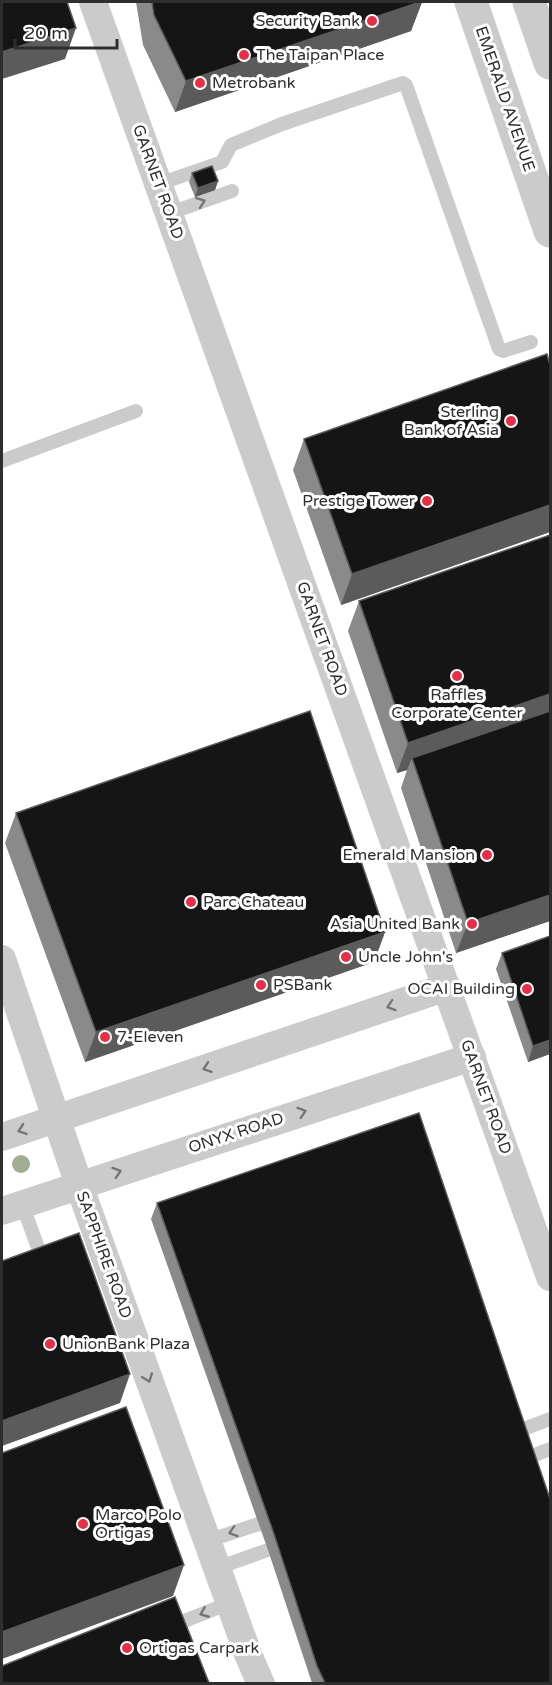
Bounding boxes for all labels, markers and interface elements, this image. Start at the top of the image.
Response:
place label: Security Bank [255,11,360,31]
scale bar [15,12,117,50]
marker: Security Bank [365,14,379,28]
text: 20 m [24,22,68,44]
street label: EMERALD AVENUE [471,24,539,174]
place label: The Taipan Place [256,45,384,65]
marker: The Taipan Place [237,48,251,62]
place label: Metrobank [212,73,296,93]
marker: Metrobank [193,76,207,90]
street label: GARNET ROAD [128,122,188,242]
one-way arrow [195,196,206,209]
place label: Sterling Bank of Asia [404,402,499,440]
marker: Sterling Bank of Asia [504,414,518,428]
place label: Prestige Tower [302,491,416,511]
marker: Prestige Tower [420,494,434,508]
street label: GARNET ROAD [292,579,352,699]
marker: Raffles Corporate Center [450,669,464,683]
place label: Raffles Corporate Center [391,685,524,723]
place label: Emerald Mansion [342,845,475,865]
marker: Emerald Mansion [480,848,494,862]
place label: Parc Chateau [203,892,304,912]
marker: Parc Chateau [184,895,198,909]
place label: Asia United Bank [330,914,460,934]
marker: Asia United Bank [465,917,479,931]
place label: Uncle John's [358,947,453,967]
marker: Uncle John's [339,950,353,964]
place label: PSBank [273,975,332,995]
marker: PSBank [254,978,268,992]
place label: OCAI Building [408,979,515,999]
marker: OCAI Building [520,982,534,996]
one-way arrow [386,999,397,1011]
place label: 7-Eleven [117,1027,184,1047]
marker: 7-Eleven [98,1030,112,1044]
street label: GARNET ROAD [456,1037,516,1157]
one-way arrow [202,1061,213,1074]
one-way arrow [296,1107,307,1119]
street label: ONYX ROAD [186,1108,286,1158]
one-way arrow [17,1123,28,1135]
one-way arrow [111,1167,122,1180]
street label: SAPPHIRE ROAD [72,1189,136,1321]
place label: UnionBank Plaza [62,1334,190,1354]
marker: UnionBank Plaza [43,1337,57,1351]
one-way arrow [141,1372,154,1383]
place label: Marco Polo Ortigas [95,1505,182,1543]
marker: Marco Polo Ortigas [76,1517,90,1531]
one-way arrow [228,1525,239,1538]
one-way arrow [199,1605,210,1618]
place label: Ortigas Carpark [139,1638,259,1658]
marker: Ortigas Carpark [120,1641,134,1655]

